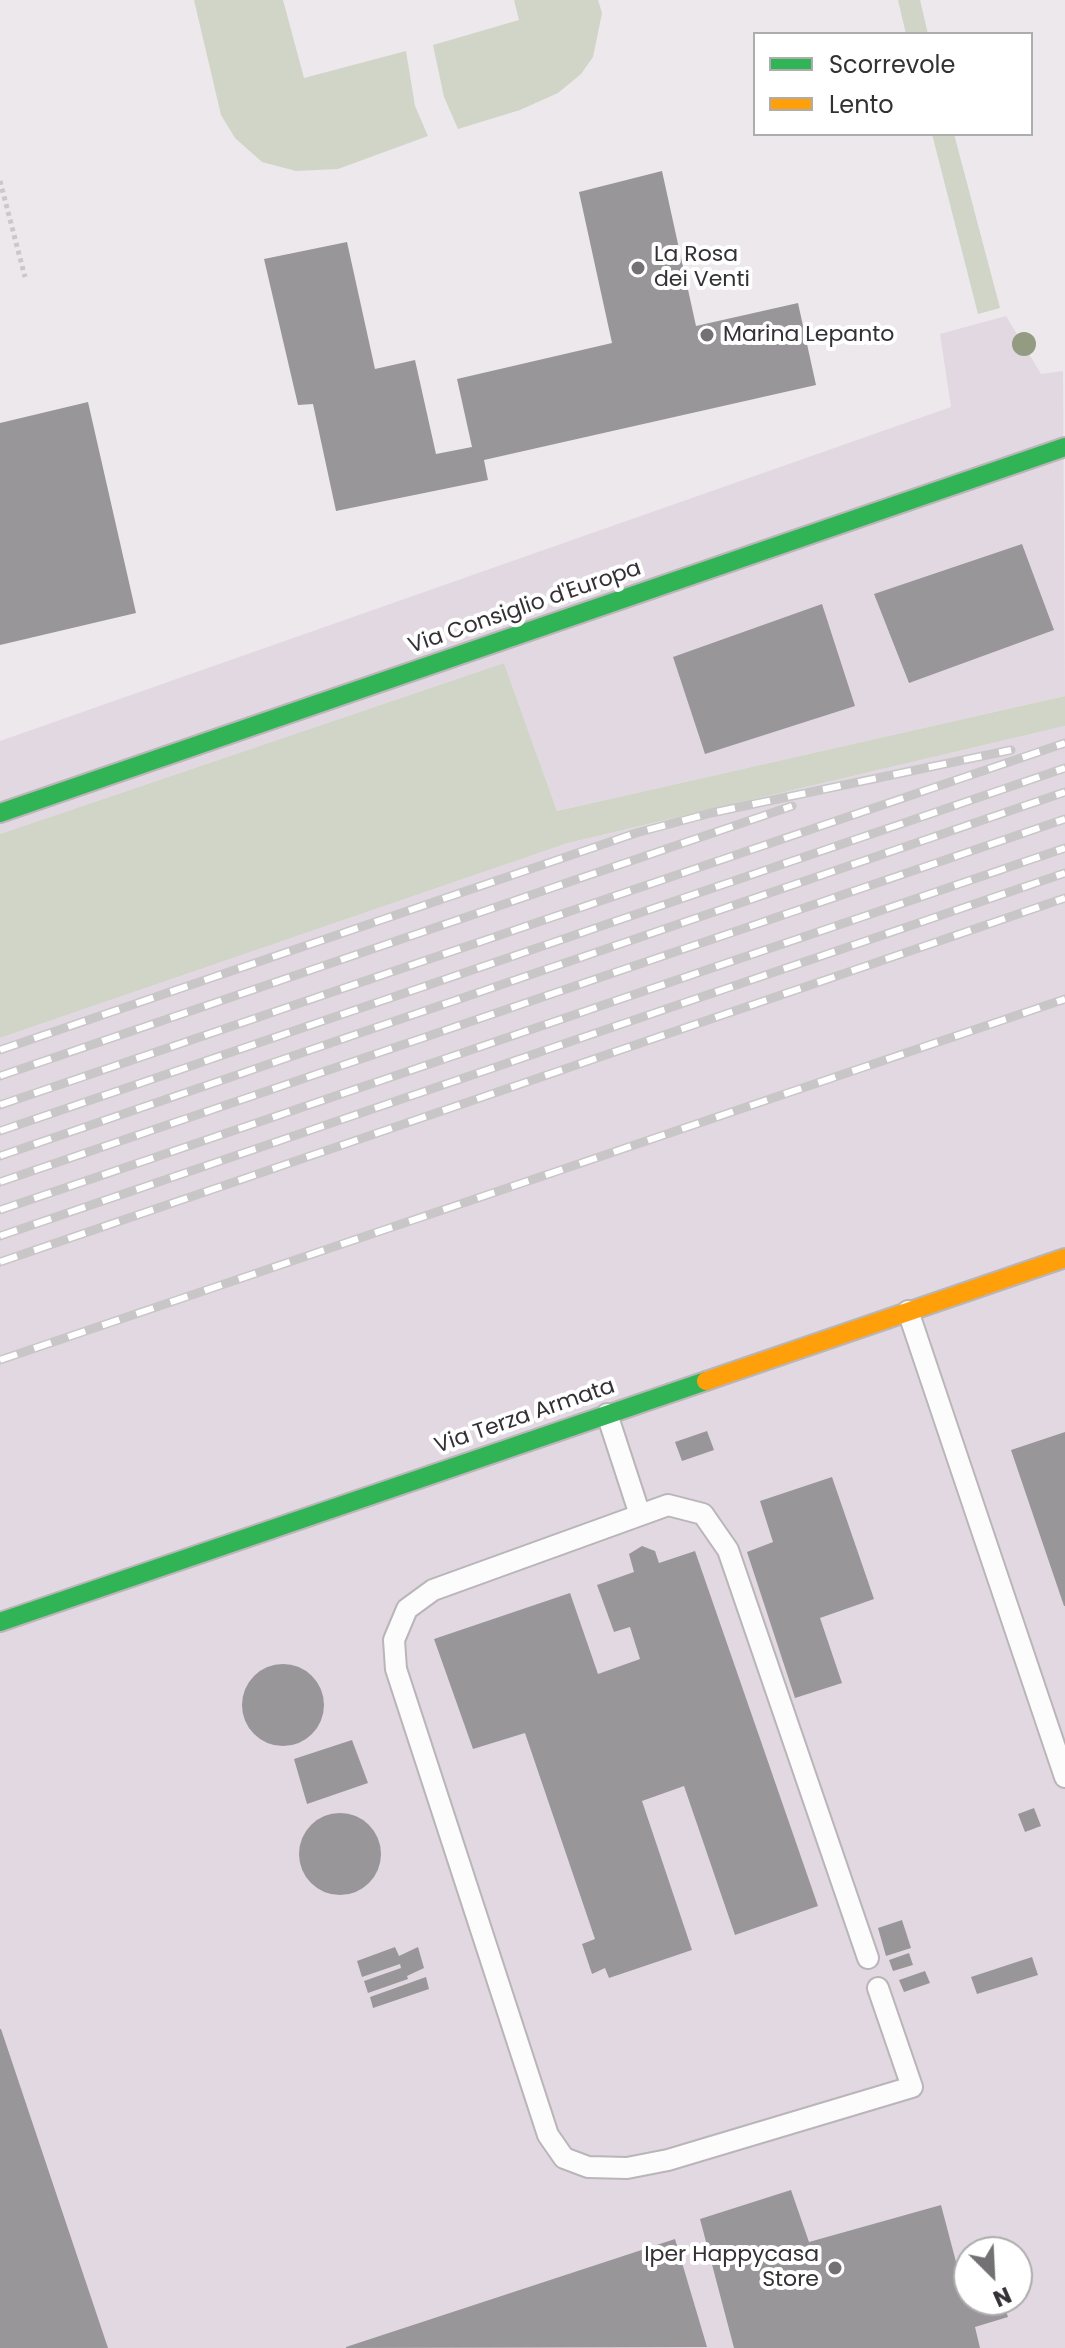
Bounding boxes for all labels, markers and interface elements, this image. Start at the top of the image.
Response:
legend [753,32,1033,136]
text: Scorrevole [829,48,955,81]
text: Lento [829,88,894,121]
place label: La Rosa dei Venti [654,242,750,294]
marker: La Rosa dei Venti [629,259,647,277]
place label: Marina Lepanto [723,322,894,348]
marker: Marina Lepanto [698,326,716,344]
street label: Via Consiglio d'Europa [405,556,645,660]
street label: Via Terza Armata [431,1374,619,1460]
north arrow [953,2236,1033,2316]
place label: Iper Happycasa Store [644,2242,819,2294]
marker: Iper Happycasa Store [826,2259,844,2277]
text: N [988,2279,1016,2314]

